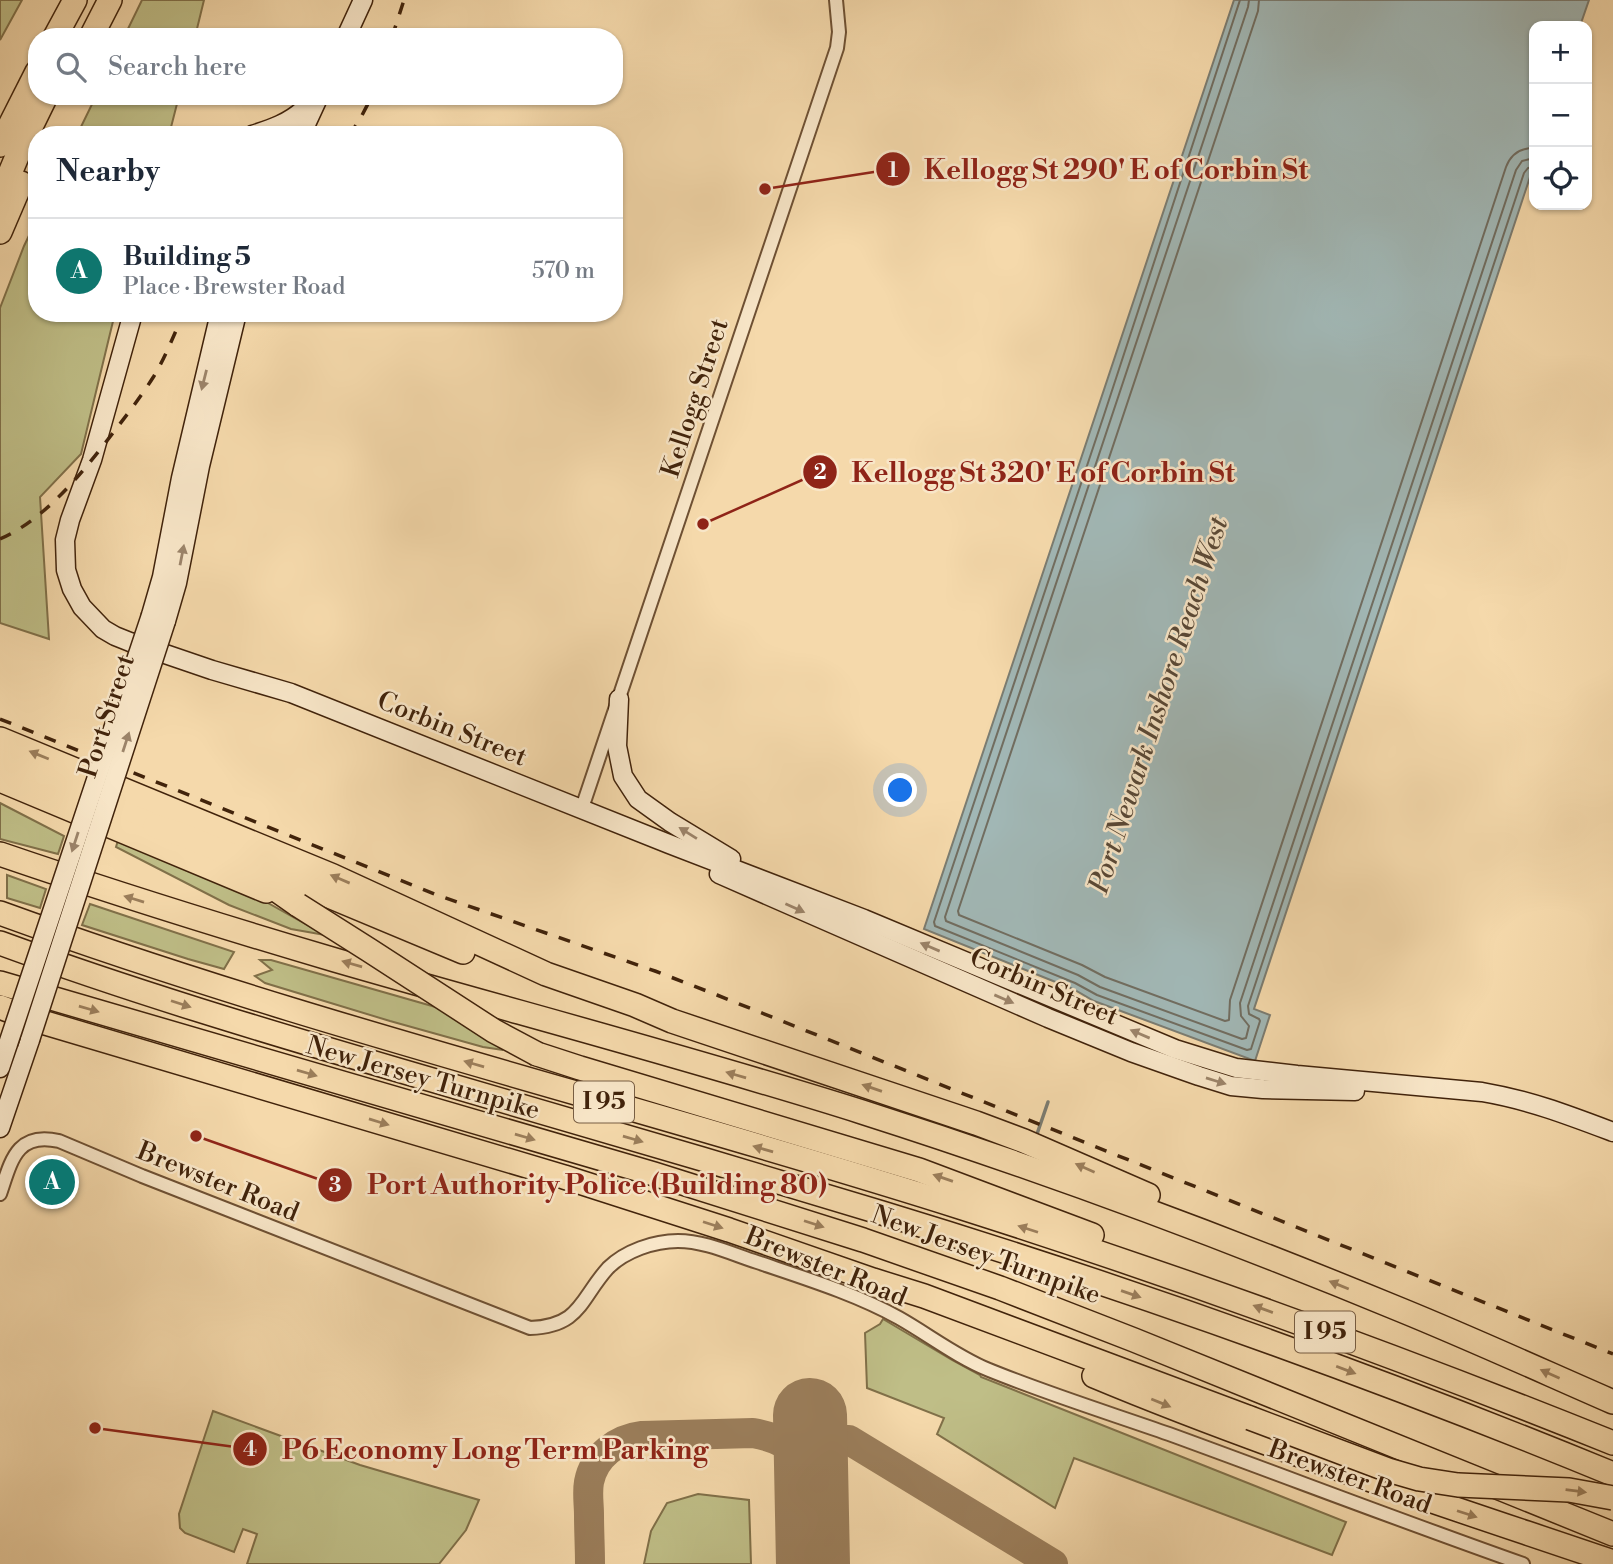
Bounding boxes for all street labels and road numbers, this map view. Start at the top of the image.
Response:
street label: Kellogg Street [654,315,736,481]
street label: Port Street [72,650,142,782]
street label: Corbin Street [373,685,531,773]
street label: Corbin Street [965,941,1123,1033]
street label: New Jersey Turnpike [303,1029,543,1127]
road number: I 95 [574,1082,634,1122]
street label: Brewster Road [132,1135,304,1229]
street label: New Jersey Turnpike [867,1199,1105,1311]
street label: Brewster Road [740,1220,912,1314]
road number: I 95 [1295,1312,1355,1352]
street label: Brewster Road [1263,1432,1436,1521]

